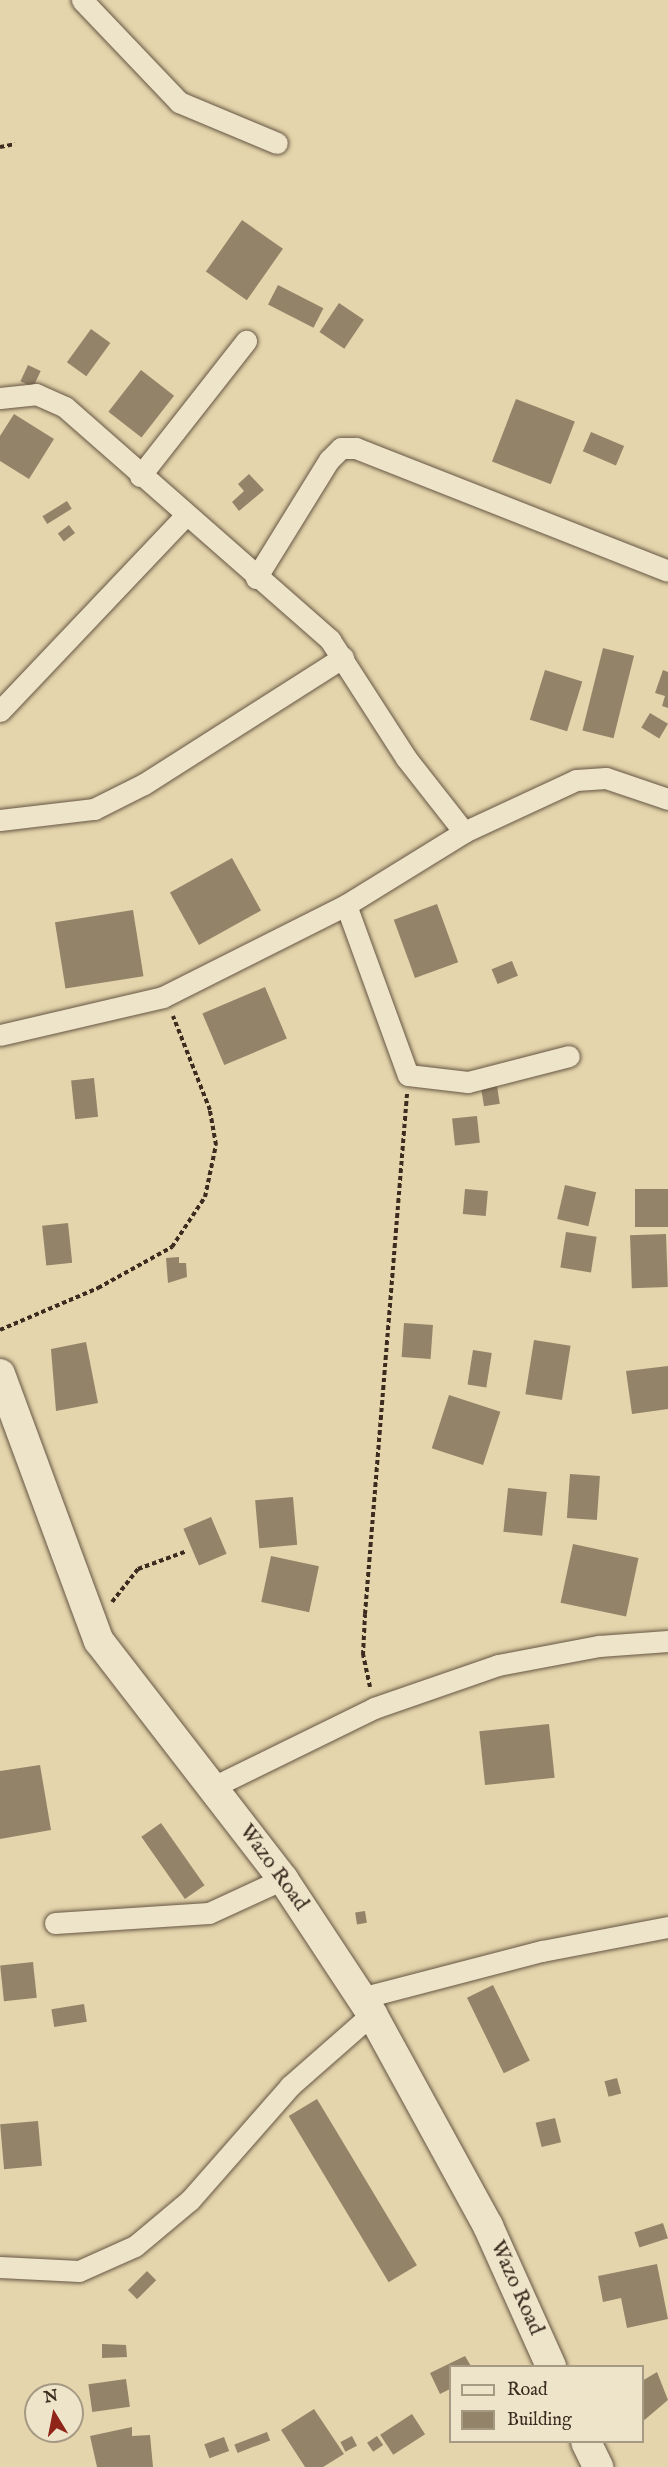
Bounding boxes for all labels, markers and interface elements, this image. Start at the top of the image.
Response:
street label: Wazo Road [233,1820,313,1916]
street label: Wazo Road [484,2237,548,2339]
legend [449,2365,644,2443]
text: Road [507,2379,548,2402]
north arrow [24,2383,84,2443]
text: N [43,2386,60,2408]
text: Building [507,2409,572,2432]

